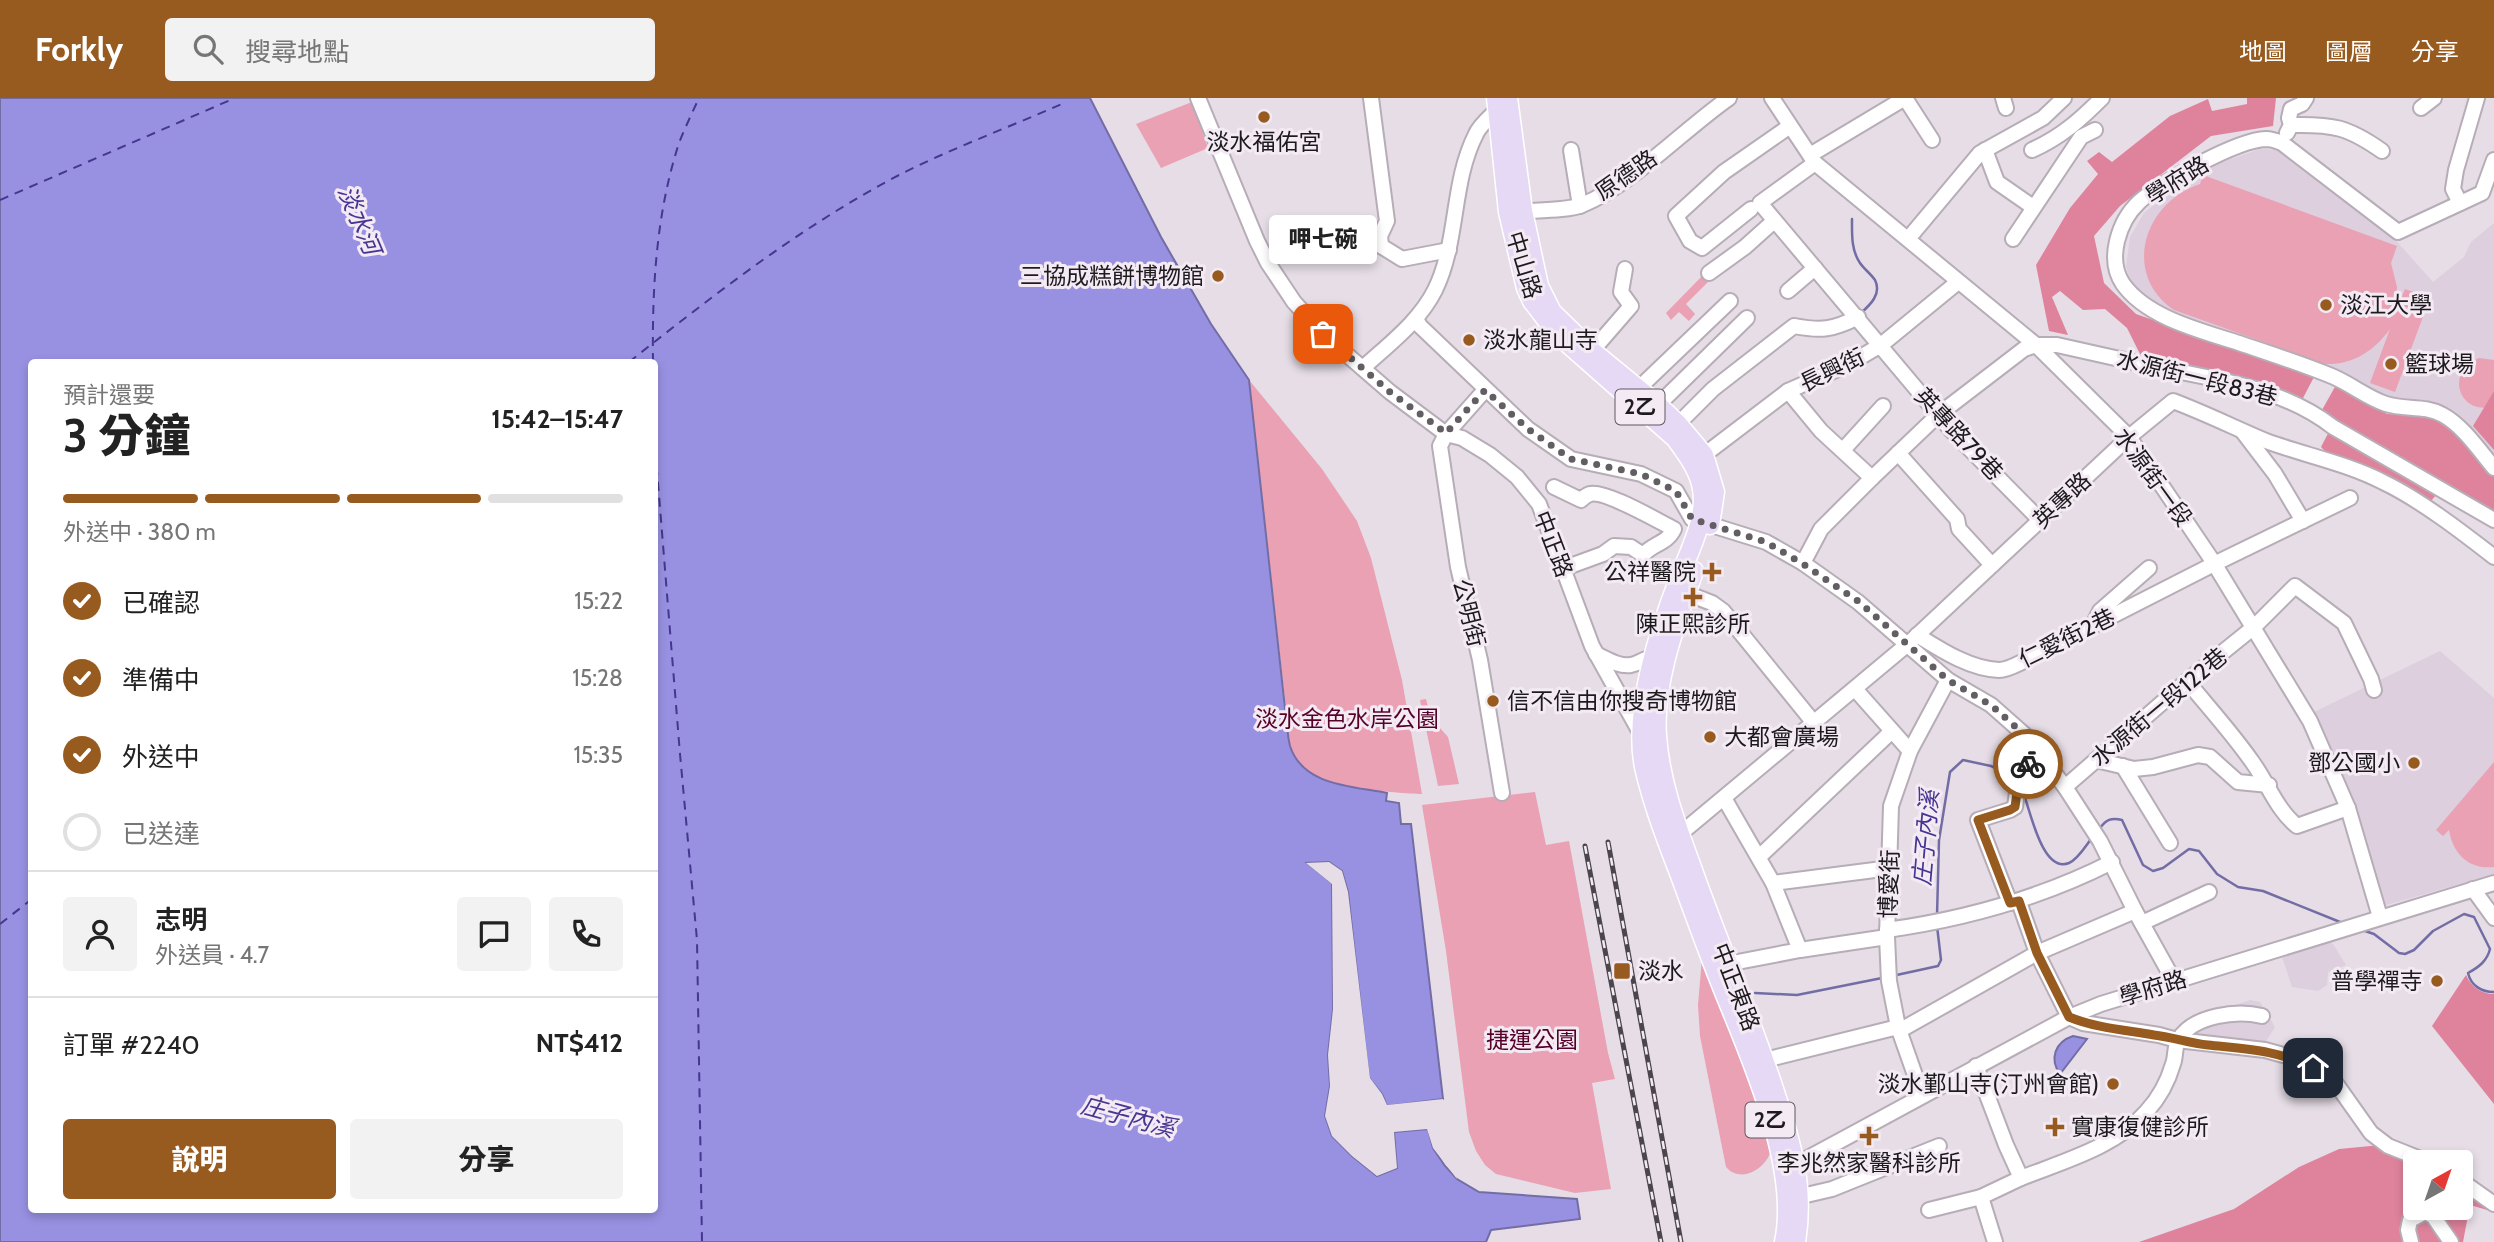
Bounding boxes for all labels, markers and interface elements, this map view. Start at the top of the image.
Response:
search box [165,18,655,81]
text: Forkly [35,29,123,69]
icon: search [189,30,227,68]
text: 搜尋地點 [245,36,349,68]
text: 地圖 [2239,37,2287,66]
text: 圖層 [2325,37,2373,66]
text: 分享 [2411,37,2459,66]
marker: 淡水福佑宮 [1256,109,1272,125]
place label: 淡水福佑宮 [1207,128,1322,156]
street label: 原德路 [1590,144,1662,206]
street label: 學府路 [2140,150,2214,210]
water label: 淡水河 [332,181,388,262]
callout: 呷七碗 [1269,215,1377,264]
text: 呷七碗 [1289,225,1358,253]
street label: 中山路 [1501,228,1547,302]
place label: 三協成糕餅博物館 [1020,262,1204,290]
marker: 三協成糕餅博物館 [1210,268,1226,284]
place label: 淡江大學 [2340,291,2432,319]
marker: 淡江大學 [2318,297,2334,313]
pin [1293,304,1353,364]
icon: bag [1304,315,1342,353]
place label: 淡水龍山寺 [1483,326,1598,354]
marker: 淡水龍山寺 [1461,332,1477,348]
street label: 長興街 [1795,342,1869,398]
street label: 水源街一段83巷 [2114,345,2280,411]
place label: 籃球場 [2405,350,2474,378]
marker: 籃球場 [2383,356,2399,372]
text: 預計還要 [63,381,155,409]
street label: 英專路79巷 [1909,382,2009,486]
road number: 2乙 [1616,390,1664,424]
text: 15:42–15:47 [491,403,623,435]
text: 3 分鐘 [63,408,190,464]
street label: 水源街一段 [2108,422,2198,532]
street label: 英專路 [2027,466,2097,534]
street label: 中正路 [1528,507,1578,581]
text: 外送中 · 380 m [63,518,216,546]
place label: 公祥醫院 [1604,558,1696,586]
marker: 公祥醫院 [1702,562,1722,582]
street label: 公明街 [1447,576,1491,650]
icon: check [63,582,101,620]
text: 已確認 [122,587,200,619]
text: 15:22 [574,587,623,615]
marker: 陳正煕診所 [1683,587,1703,607]
street label: 仁愛街2巷 [2014,603,2120,673]
place label: 陳正煕診所 [1636,610,1751,638]
street label: 水源街一段122巷 [2085,642,2233,772]
icon: check [63,659,101,697]
text: 準備中 [122,664,200,696]
text: 15:28 [572,664,623,692]
place label: 信不信由你搜奇博物館 [1507,687,1737,715]
marker: 信不信由你搜奇博物館 [1485,693,1501,709]
park label: 淡水金色水岸公園 [1255,705,1439,733]
place label: 大都會廣場 [1724,723,1839,751]
marker: 大都會廣場 [1702,729,1718,745]
courier [1993,729,2063,799]
icon: check [63,736,101,774]
text: 外送中 [122,741,200,773]
text: 15:35 [573,741,623,769]
icon: bike [2009,745,2047,783]
place label: 鄧公國小 [2308,749,2400,777]
marker: 鄧公國小 [2406,755,2422,771]
water label: 庄子內溪 [1907,786,1944,887]
text: 已送達 [122,818,200,850]
street label: 博愛街 [1874,849,1904,919]
button: person [63,897,137,971]
button: chat [457,897,531,971]
button: phone [549,897,623,971]
text: 志明 [155,904,207,936]
street label: 中正東路 [1706,939,1766,1035]
text: 外送員 · 4.7 [155,941,269,969]
place label: 淡水 [1638,957,1684,985]
marker: 淡水 [1612,961,1632,981]
street label: 學府路 [2116,965,2190,1011]
place label: 普學禪寺 [2331,967,2423,995]
marker: 普學禪寺 [2429,973,2445,989]
park label: 捷運公園 [1486,1026,1578,1054]
text: NT$412 [536,1027,623,1059]
text: 訂單 #2240 [63,1029,200,1061]
pin [2283,1038,2343,1098]
icon: home [2294,1049,2332,1087]
place label: 淡水鄞山寺(汀州會館) [1878,1070,2099,1098]
marker: 淡水鄞山寺(汀州會館) [2105,1076,2121,1092]
water label: 庄子內溪 [1078,1090,1181,1144]
road number: 2乙 [1746,1102,1795,1138]
place label: 實康復健診所 [2071,1113,2209,1141]
marker: 實康復健診所 [2045,1117,2065,1137]
button: 說明 [63,1119,336,1199]
button: 分享 [350,1119,623,1199]
marker: 李兆然家醫科診所 [1859,1126,1879,1146]
place label: 李兆然家醫科診所 [1777,1149,1961,1177]
north arrow [2403,1150,2473,1220]
map controls [2403,1150,2473,1220]

